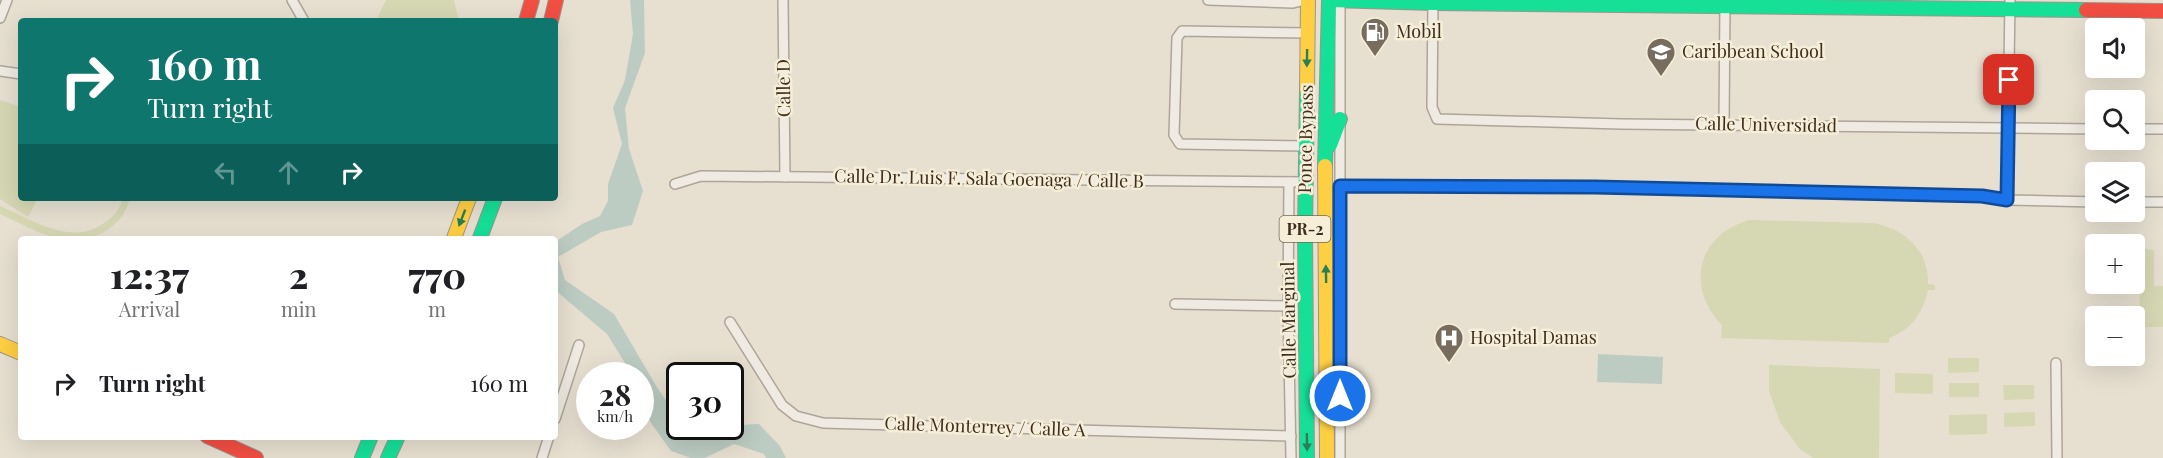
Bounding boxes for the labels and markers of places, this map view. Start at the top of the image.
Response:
fuel station icon: Mobil [1359,16,1391,58]
place label: Mobil [1396,19,1442,43]
school or university icon: Caribbean School [1645,36,1677,78]
place label: Caribbean School [1682,39,1824,63]
pin [1983,54,2034,105]
hospital icon: Hospital Damas [1433,322,1465,364]
place label: Hospital Damas [1470,325,1597,349]

